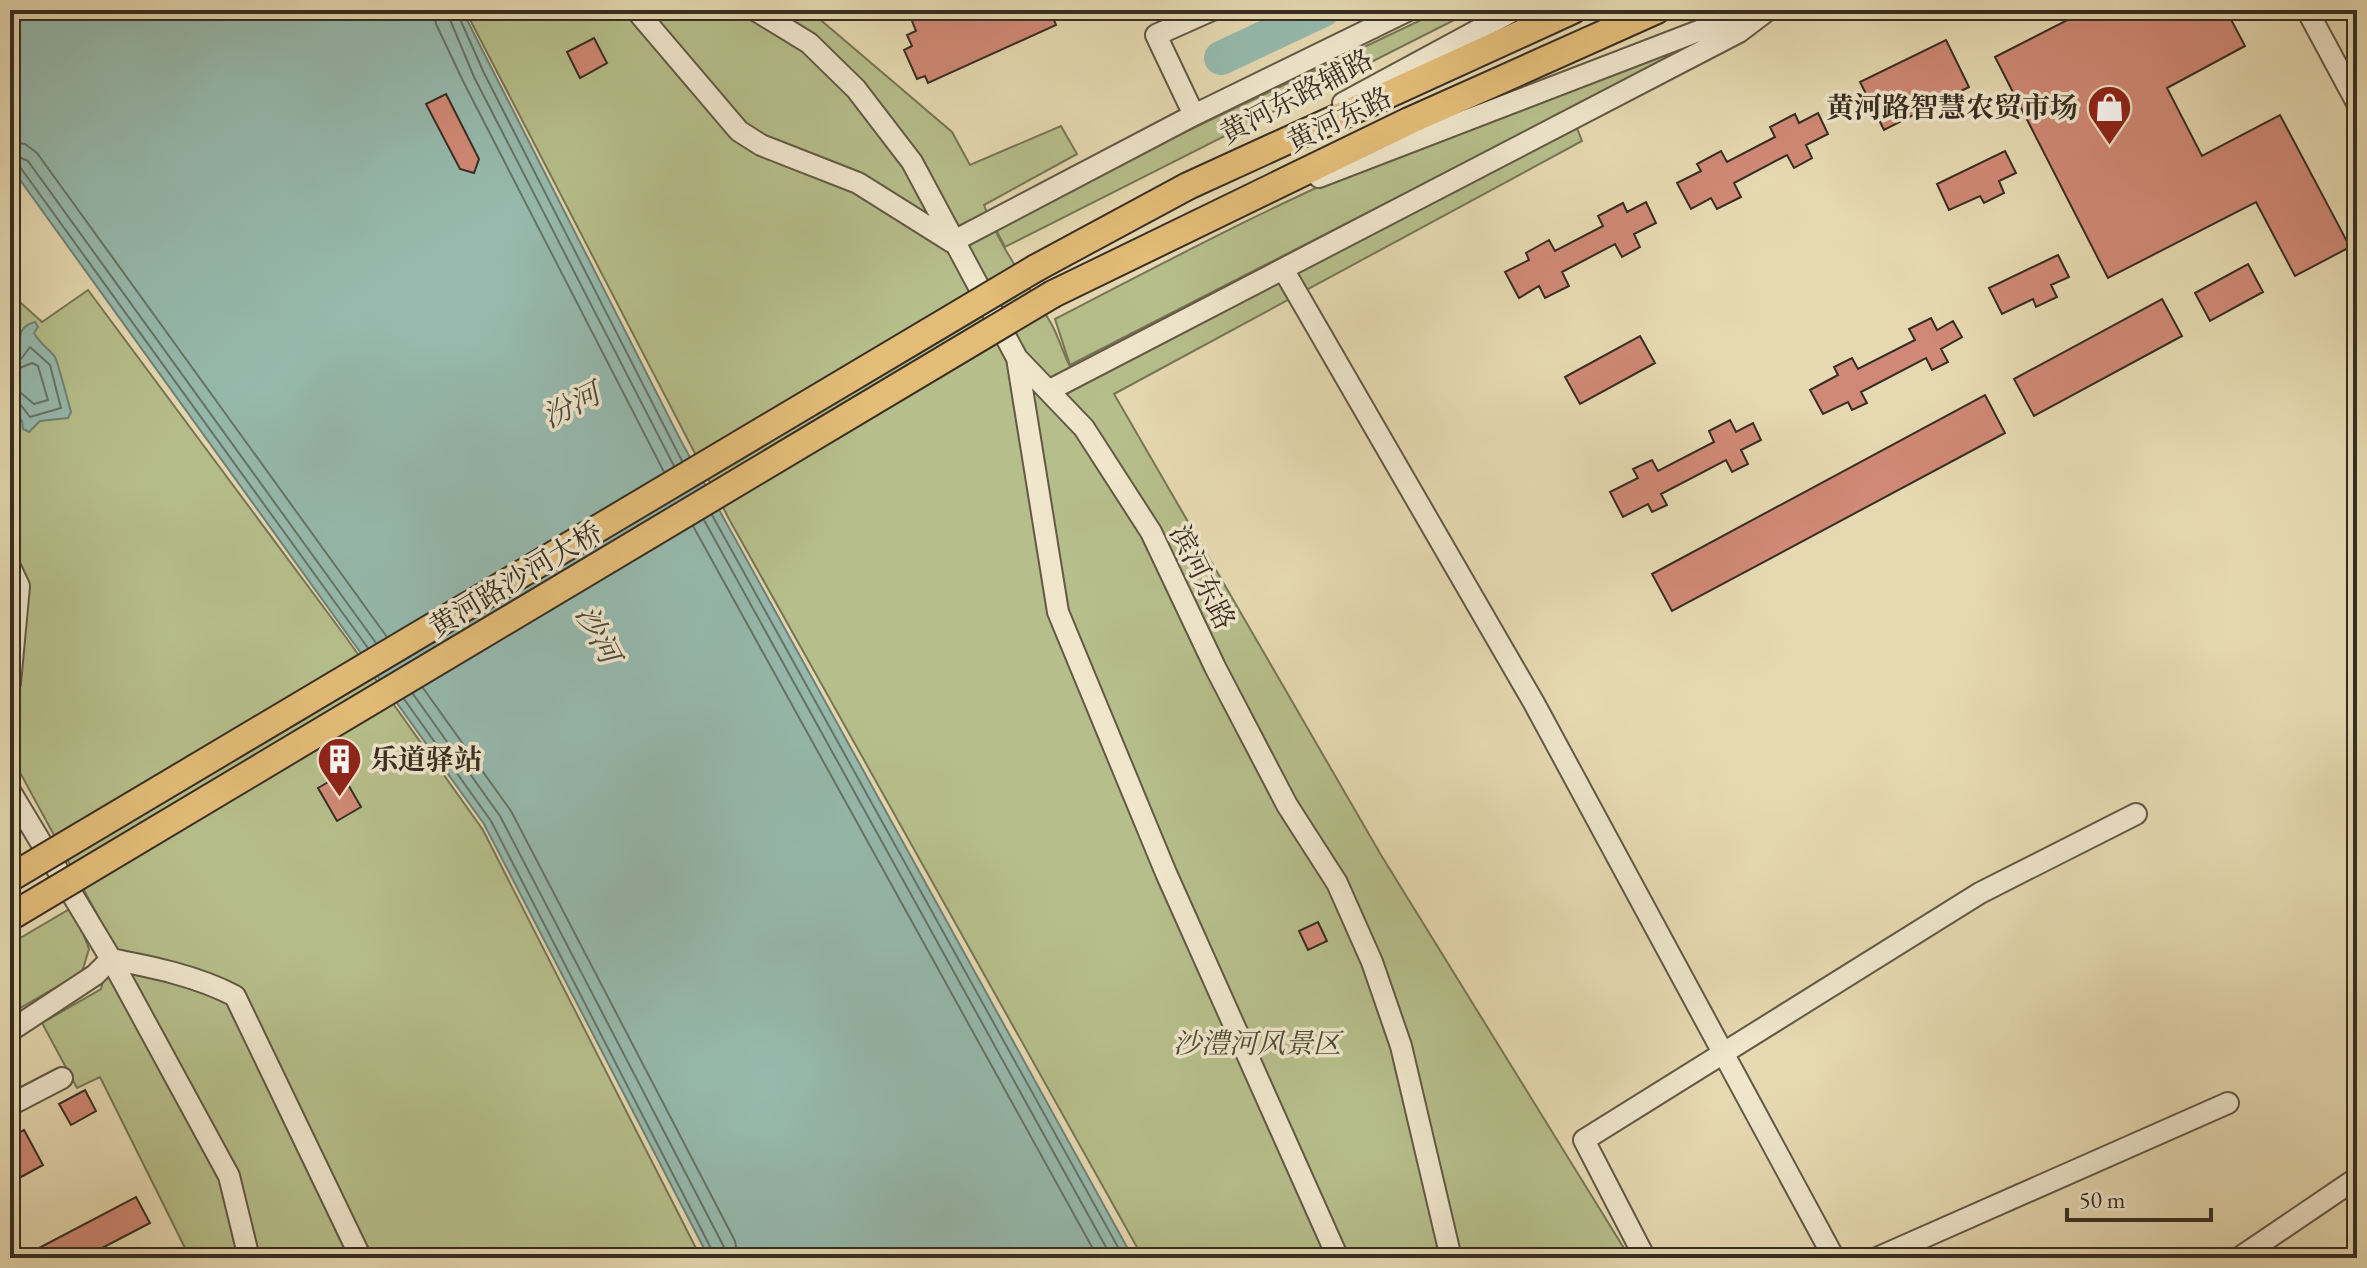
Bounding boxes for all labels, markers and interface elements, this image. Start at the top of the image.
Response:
street label: 黄河东路辅路 [1214,42,1378,150]
street label: 黄河东路 [1281,79,1397,159]
shop icon: 黄河路智慧农贸市场 [2085,83,2133,146]
place label: 黄河路智慧农贸市场 [1826,89,2078,125]
water label: 汾河 [535,372,611,436]
street label: 黄河路沙河大桥 [422,514,608,644]
street label: 滨河东路 [1162,519,1244,635]
water label: 沙河 [568,599,628,669]
building icon: 乐道驿站 [315,735,363,798]
place label: 乐道驿站 [370,741,482,777]
park label: 沙澧河风景区 [1173,1025,1344,1061]
scale bar [2067,1172,2211,1222]
text: 50 m [2079,1184,2126,1215]

